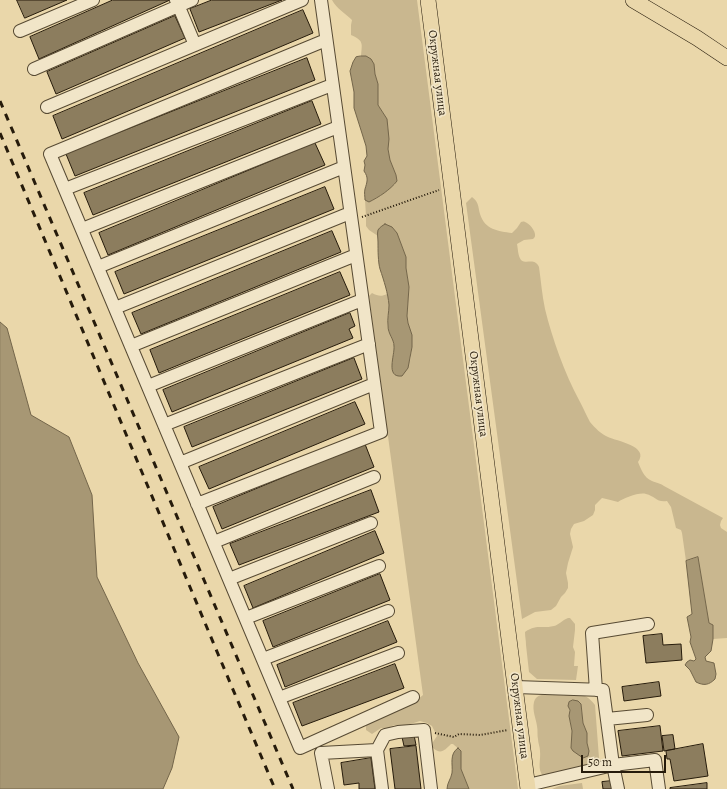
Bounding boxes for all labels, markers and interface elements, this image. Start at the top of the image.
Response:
street label: Окружная улица [425,29,449,117]
street label: Окружная улица [466,350,490,438]
street label: Окружная улица [507,672,531,760]
scale bar [583,747,668,773]
text: 50 m [588,754,612,770]

